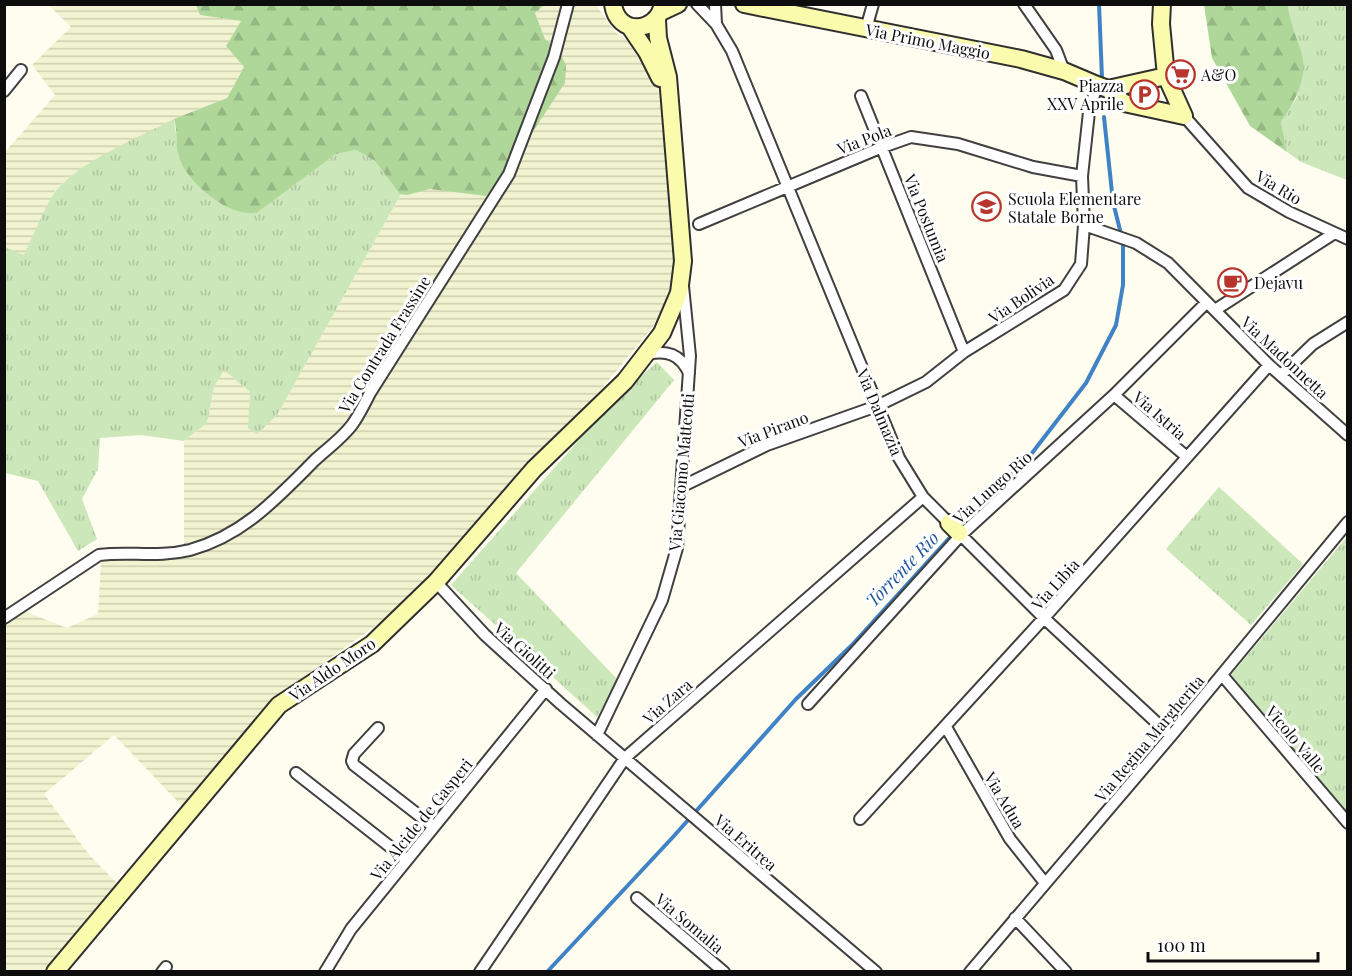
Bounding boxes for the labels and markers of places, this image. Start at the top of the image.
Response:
supermarket icon: A&O [1164,58,1196,90]
place label: A&O [1200,64,1236,85]
place label: Piazza XXV Aprile [1047,75,1124,114]
parking icon: Piazza XXV Aprile [1129,78,1161,110]
place label: Scuola Elementare Statale Borne [1008,188,1141,227]
school or university icon: Scuola Elementare Statale Borne [971,191,1003,223]
cafe icon: Dejavu [1217,266,1249,298]
place label: Dejavu [1254,272,1303,293]

